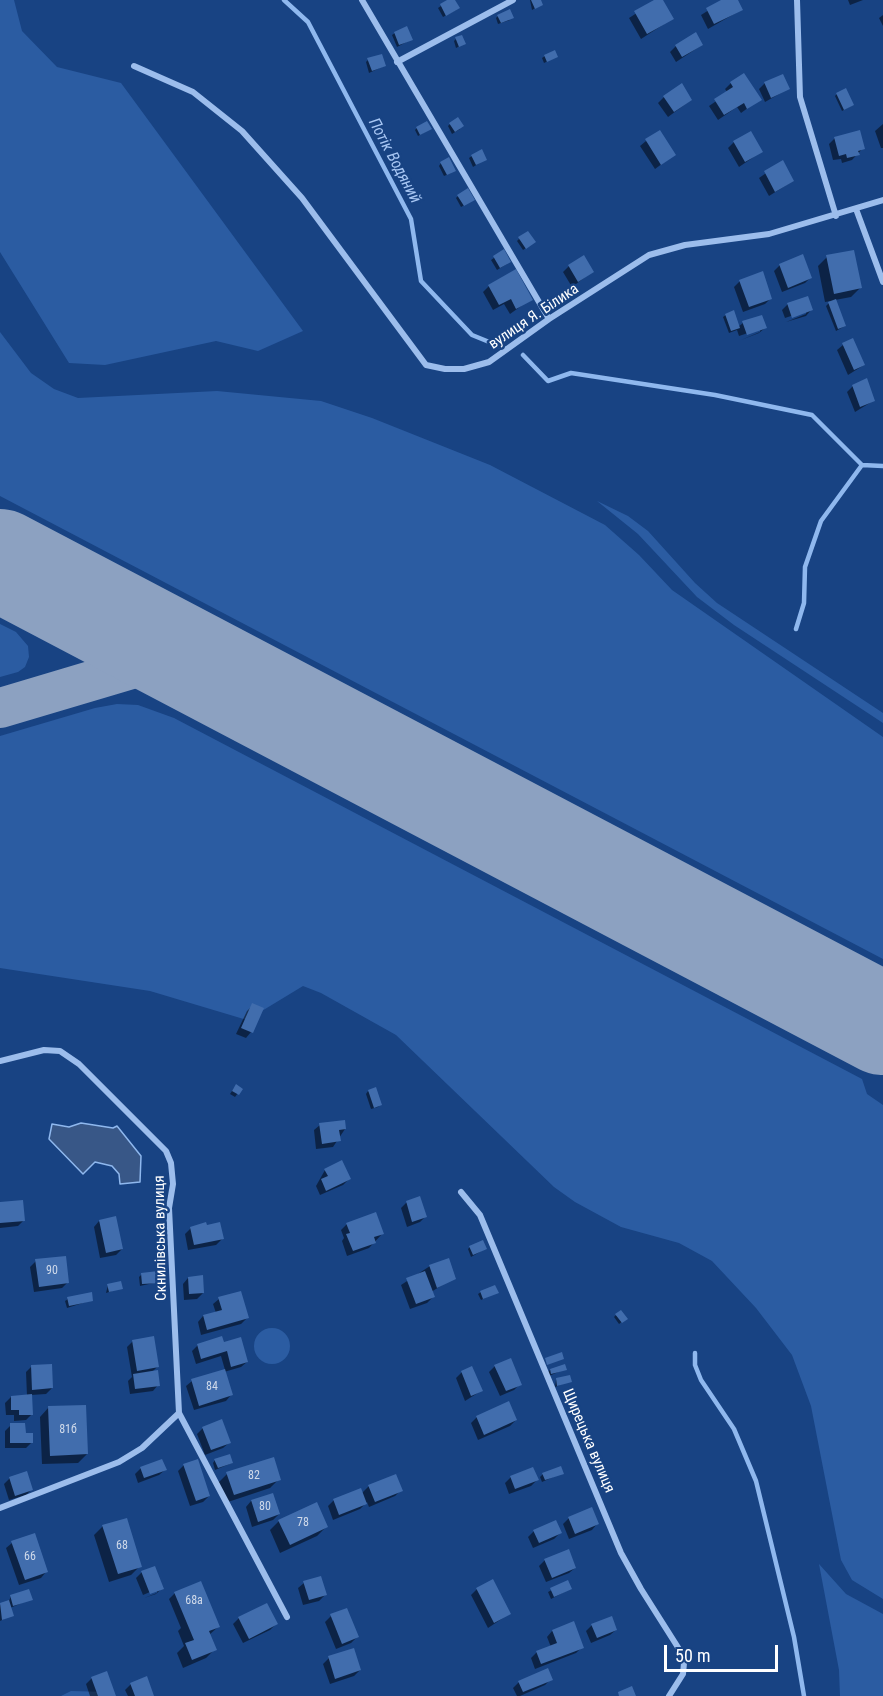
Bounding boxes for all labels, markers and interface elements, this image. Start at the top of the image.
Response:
water label: Потік Водяний [364,115,424,207]
street label: вулиця Я. Білика [486,280,582,354]
street label: Скнилівська вулиця [151,1175,171,1301]
house number: 90 [46,1264,58,1278]
house number: 84 [206,1380,218,1394]
street label: Щирецька вулиця [558,1386,618,1496]
house number: 81б [59,1423,77,1437]
house number: 82 [248,1469,260,1483]
house number: 80 [259,1500,271,1514]
house number: 78 [297,1516,309,1530]
house number: 68 [116,1539,128,1553]
house number: 66 [24,1550,36,1564]
house number: 68а [185,1594,203,1608]
scale bar [667,1633,781,1671]
text: 50 m [675,1645,710,1666]

